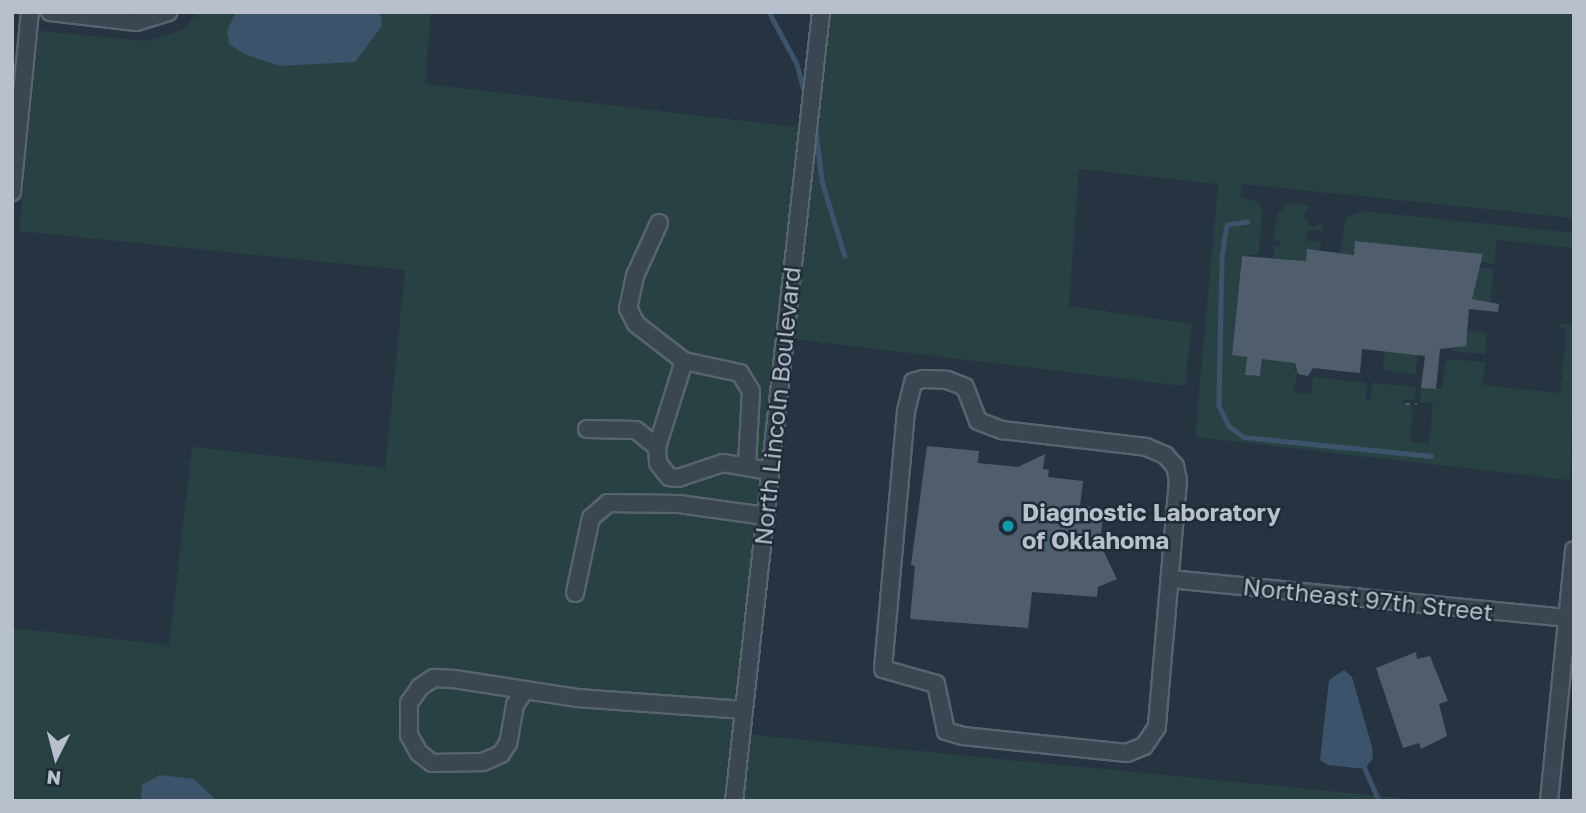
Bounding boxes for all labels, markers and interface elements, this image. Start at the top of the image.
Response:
street label: North Lincoln Boulevard [748,265,806,547]
place label: Diagnostic Laboratory of Oklahoma [1022,498,1281,554]
marker: Diagnostic Laboratory of Oklahoma [1000,518,1016,534]
street label: Northeast 97th Street [1242,572,1494,626]
north arrow [21,722,91,792]
text: N [45,766,62,791]

